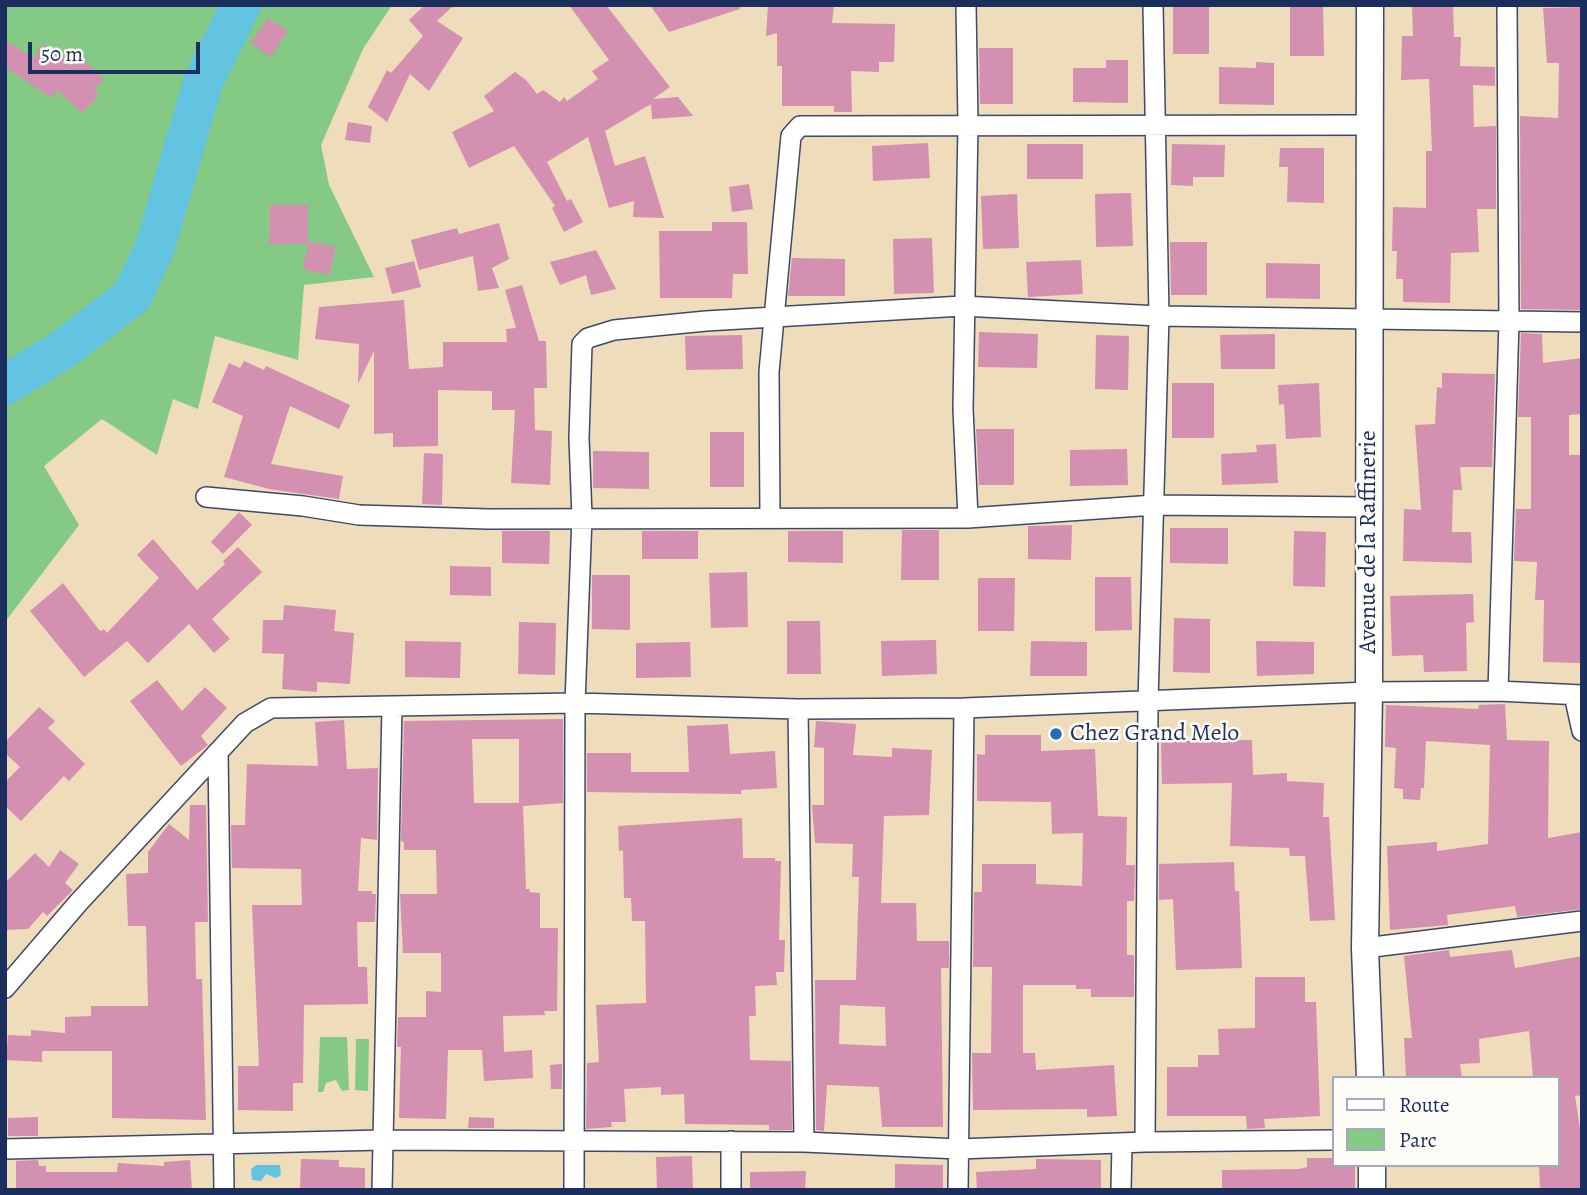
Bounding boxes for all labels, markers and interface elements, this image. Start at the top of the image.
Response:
scale bar [32,28,203,72]
text: 50 m [41,40,83,68]
street label: Avenue de la Raffinerie [1355,430,1383,654]
place label: Chez Grand Melo [1070,720,1239,748]
marker: Chez Grand Melo [1048,726,1064,742]
legend [1332,1076,1559,1167]
text: Route [1399,1091,1449,1119]
text: Parc [1399,1126,1437,1154]

